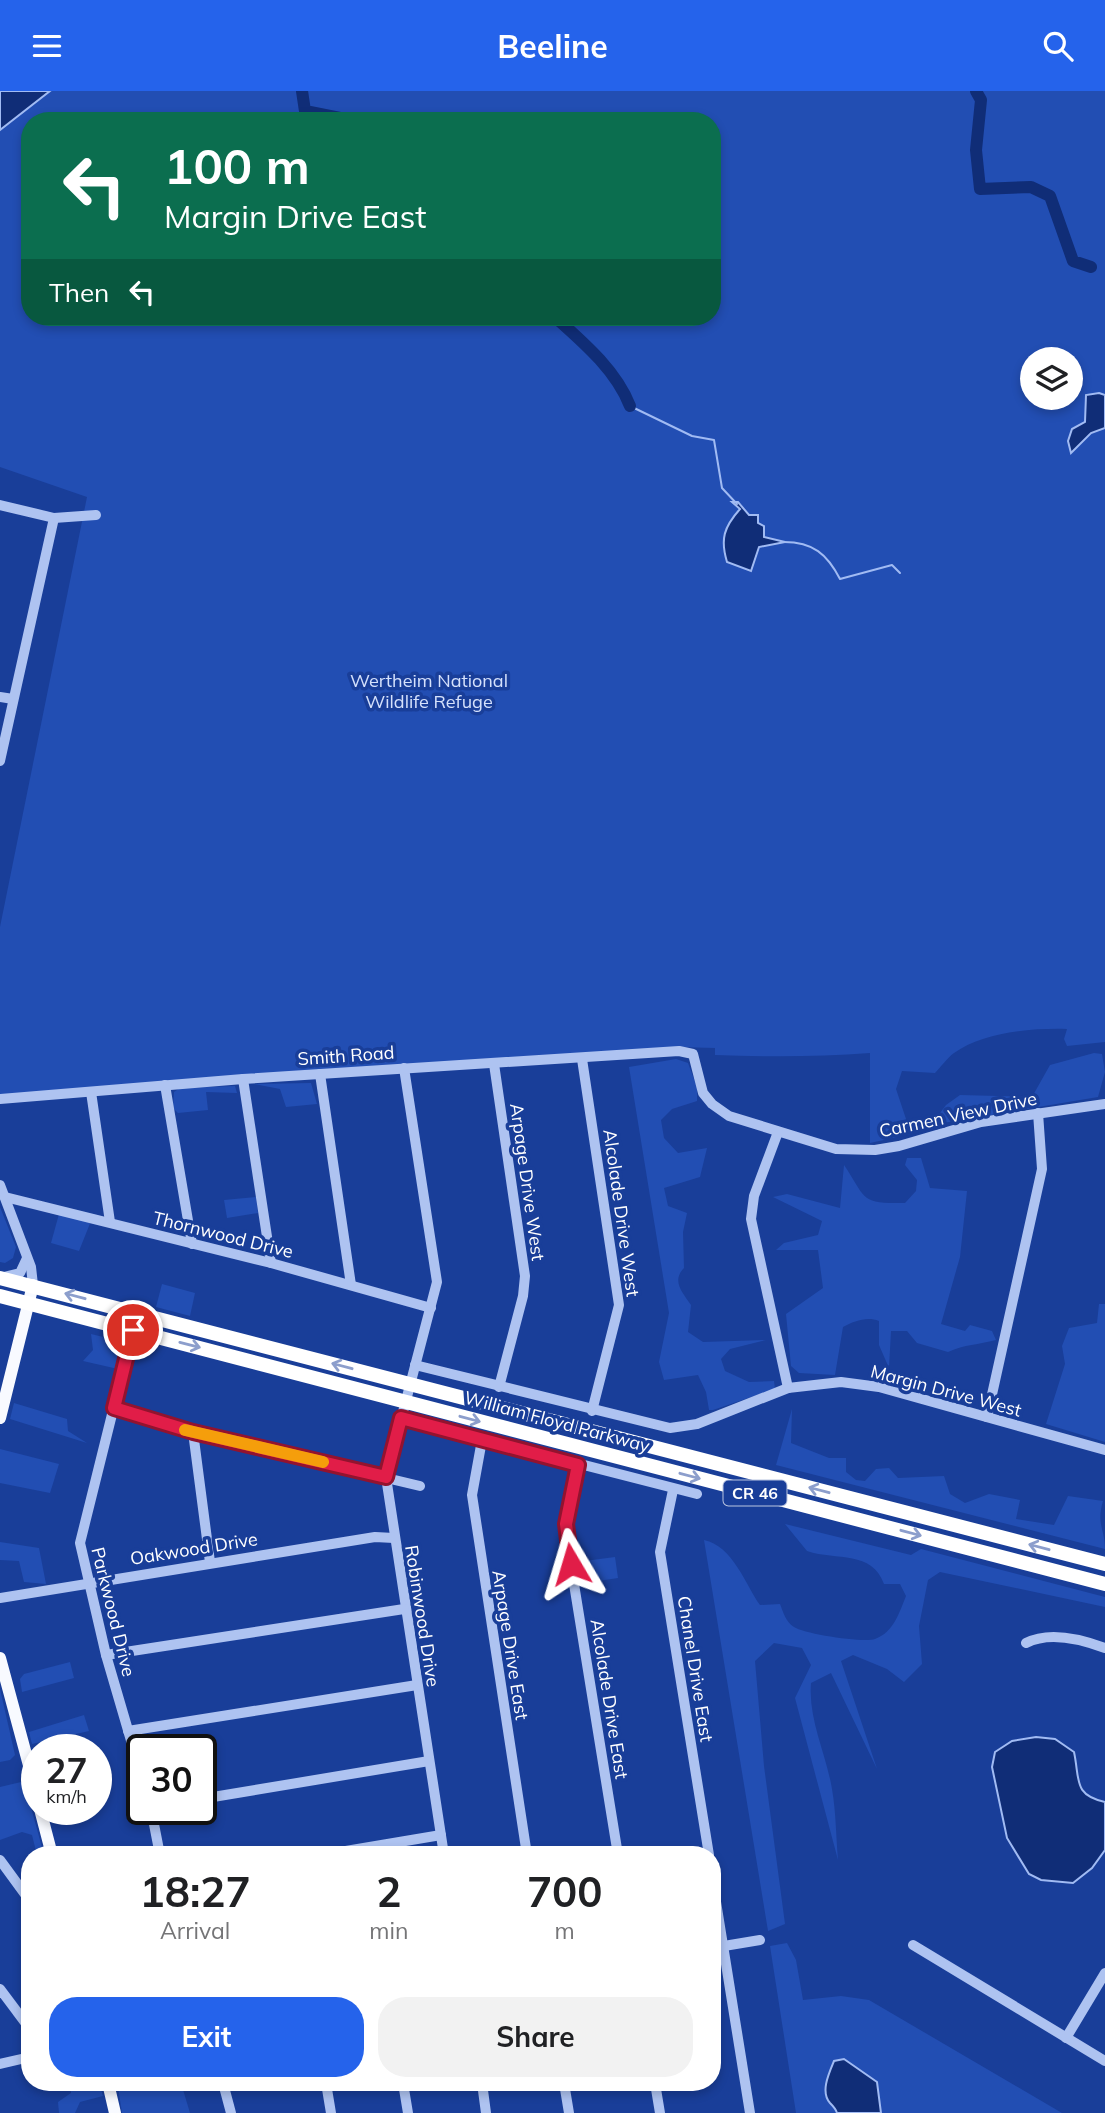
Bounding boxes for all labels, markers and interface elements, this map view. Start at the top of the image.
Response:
text: Beeline [497,26,608,66]
icon: menu [28,27,66,65]
icon: search [1039,27,1077,65]
text: 100 m [164,135,310,196]
icon: left [49,140,140,231]
text: Margin Drive East [164,196,426,236]
icon: left [123,273,161,311]
text: Then [49,276,109,309]
map controls [1020,347,1083,410]
button: layers [1020,347,1083,410]
park label: Wertheim National Wildlife Refuge [350,669,508,713]
street label: Smith Road [297,1041,395,1070]
street label: Carmen View Drive [877,1087,1039,1142]
street label: Arpage Drive West [505,1102,550,1262]
street label: Alcolade Drive West [598,1128,645,1298]
street label: Thornwood Drive [151,1206,296,1263]
one-way arrow [64,1289,86,1302]
pin [103,1300,163,1360]
icon: arrive [114,1311,152,1349]
one-way arrow [179,1339,201,1352]
one-way arrow [331,1359,354,1372]
street label: Margin Drive West [868,1359,1024,1422]
street label: William Floyd Parkway [462,1386,653,1457]
one-way arrow [458,1413,481,1426]
one-way arrow [679,1470,701,1483]
road number: CR 46 [724,1481,786,1505]
one-way arrow [808,1483,831,1496]
street label: Oakwood Drive [129,1527,259,1570]
position arrow [534,1527,608,1601]
one-way arrow [899,1527,921,1540]
one-way arrow [1028,1540,1051,1553]
street label: Robinwood Drive [400,1543,445,1688]
street label: Parkwood Drive [86,1545,141,1679]
street label: Arpage Drive East [487,1568,534,1721]
street label: Chanel Drive East [673,1594,718,1744]
street label: Alcolade Drive East [586,1617,633,1780]
speed limit sign: 30 [126,1734,217,1825]
text: 27 [45,1748,88,1792]
text: km/h [46,1785,87,1808]
text: 18:27 [140,1865,251,1918]
text: 2 [376,1865,401,1918]
text: 700 [527,1865,602,1918]
text: Arrival [160,1916,230,1945]
text: min [369,1916,408,1945]
text: m [555,1916,575,1945]
button: Exit [49,1997,364,2077]
button: Share [378,1997,693,2077]

